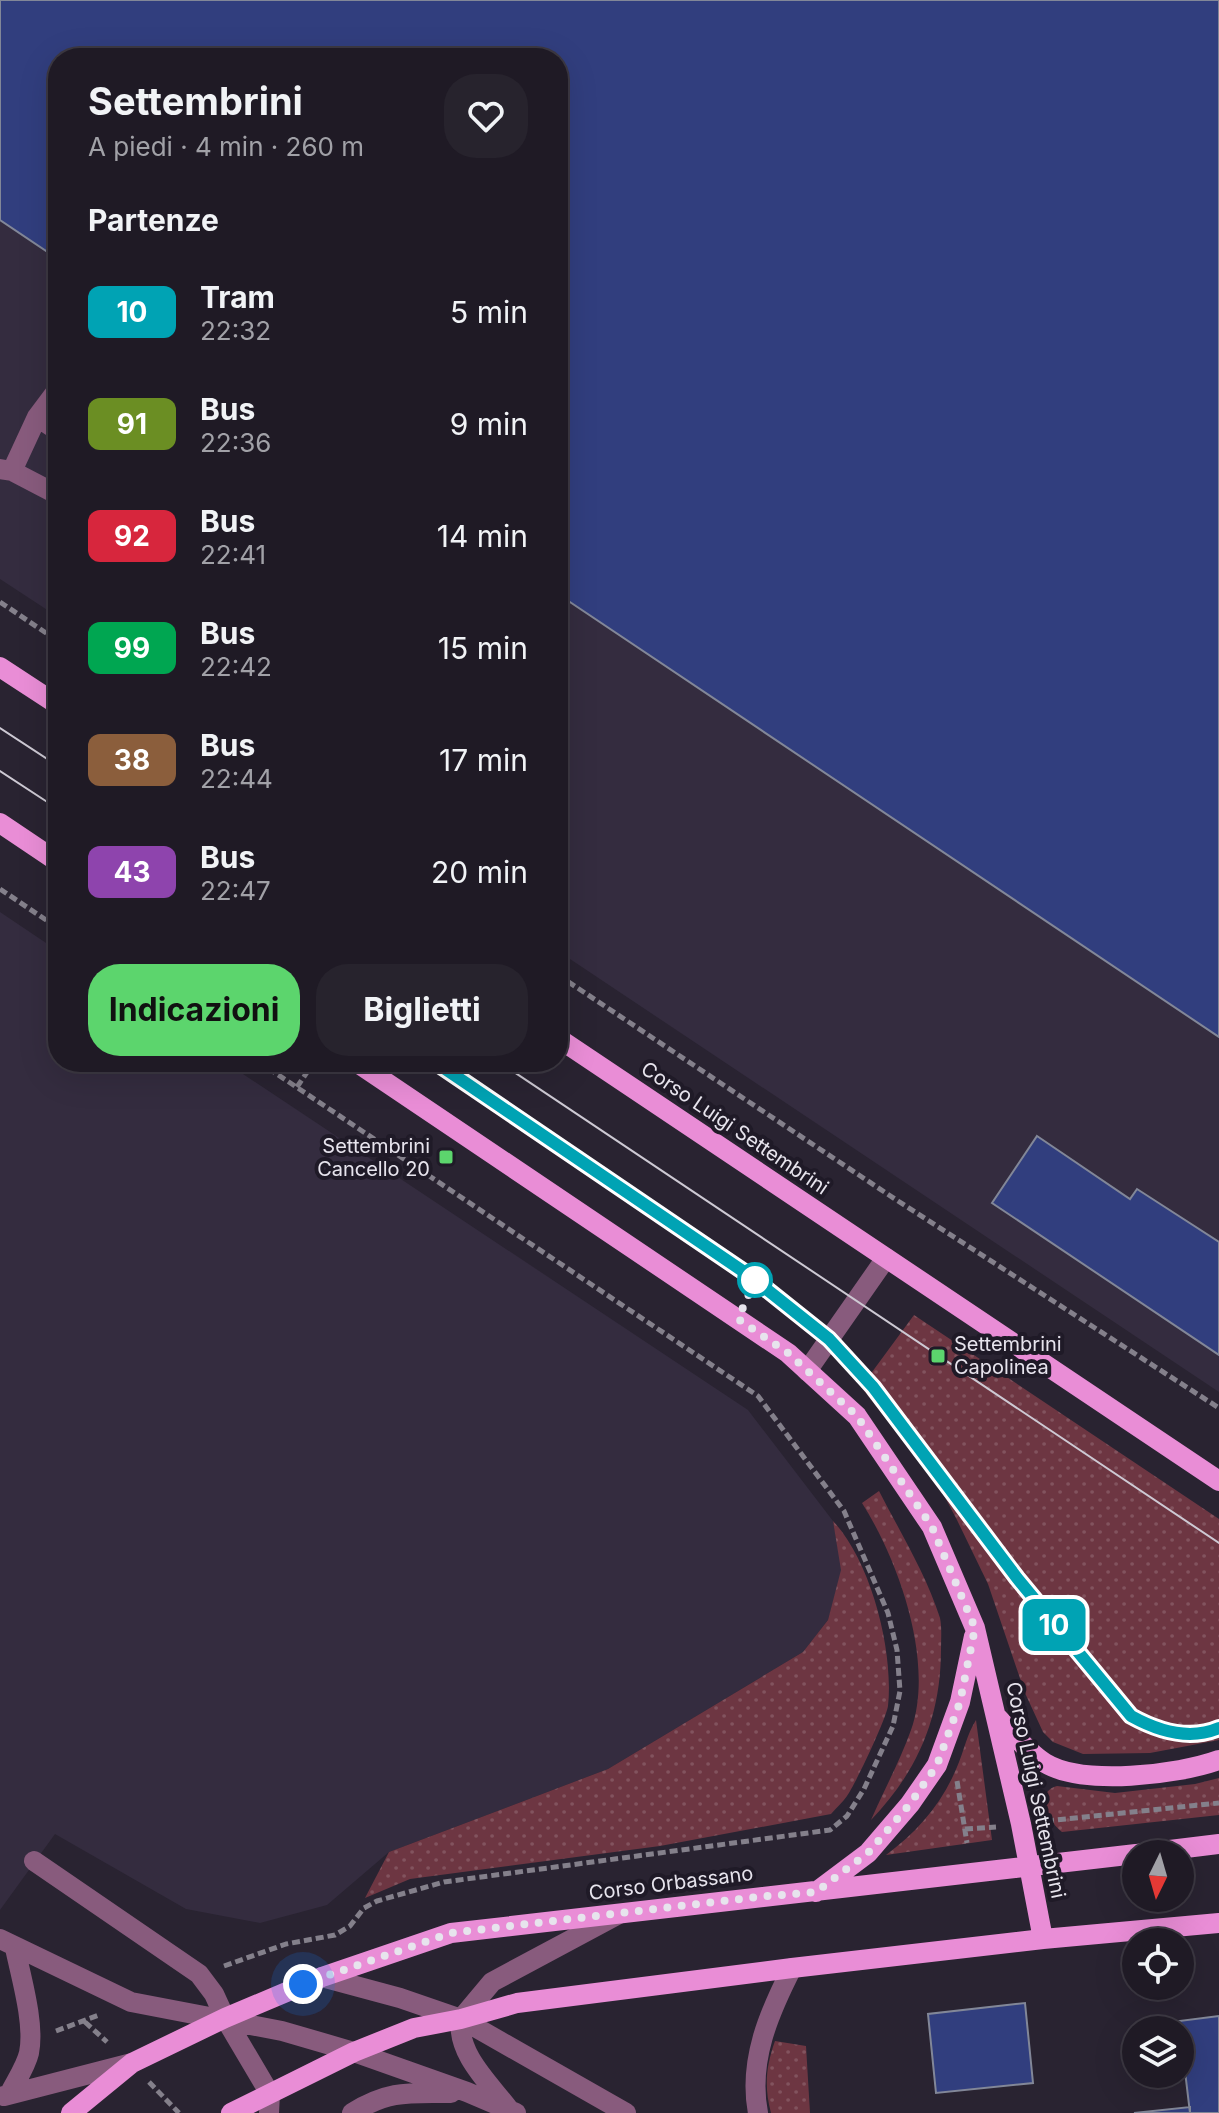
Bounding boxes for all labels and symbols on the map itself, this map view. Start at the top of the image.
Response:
street label: Corso Luigi Settembrini [637,1056,833,1200]
place label: Settembrini Cancello 20 [317,1134,430,1181]
marker: Settembrini Cancello 20 [437,1148,455,1166]
unlabelled marker [738,1263,772,1297]
place label: Settembrini Capolinea [954,1332,1062,1379]
marker: Settembrini Capolinea [929,1347,947,1365]
line badge: 10 [1018,1599,1090,1651]
street label: Corso Luigi Settembrini [1001,1680,1071,1900]
north arrow [1122,1840,1194,1912]
street label: Corso Orbassano [588,1861,754,1905]
your location [283,1964,323,2004]

